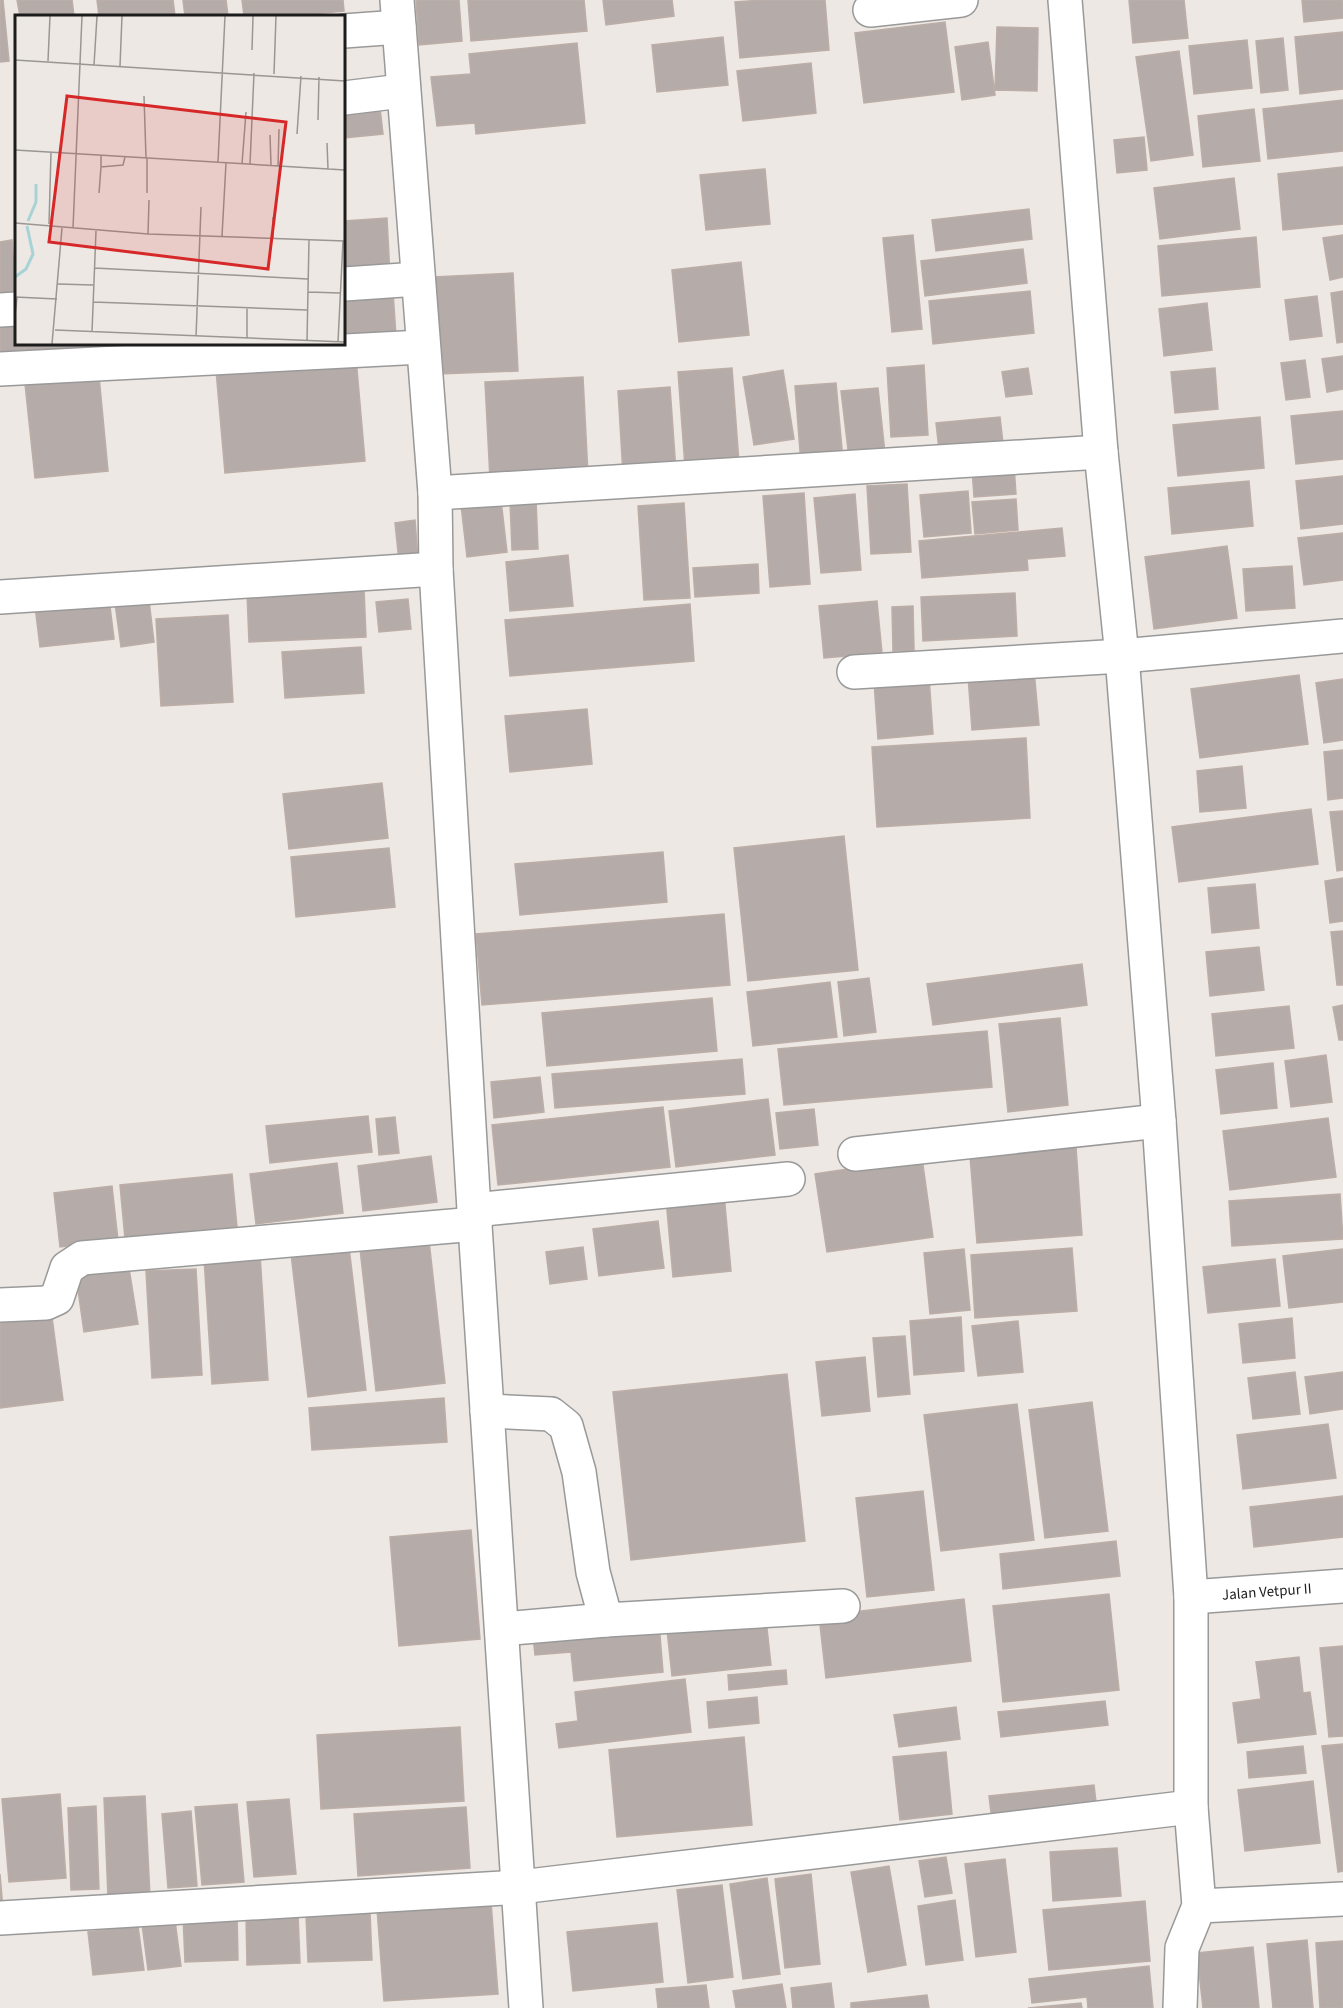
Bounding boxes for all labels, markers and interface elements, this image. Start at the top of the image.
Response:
inset map [15,15,345,345]
street label: Jalan Vetpur II [1221,1578,1312,1605]

